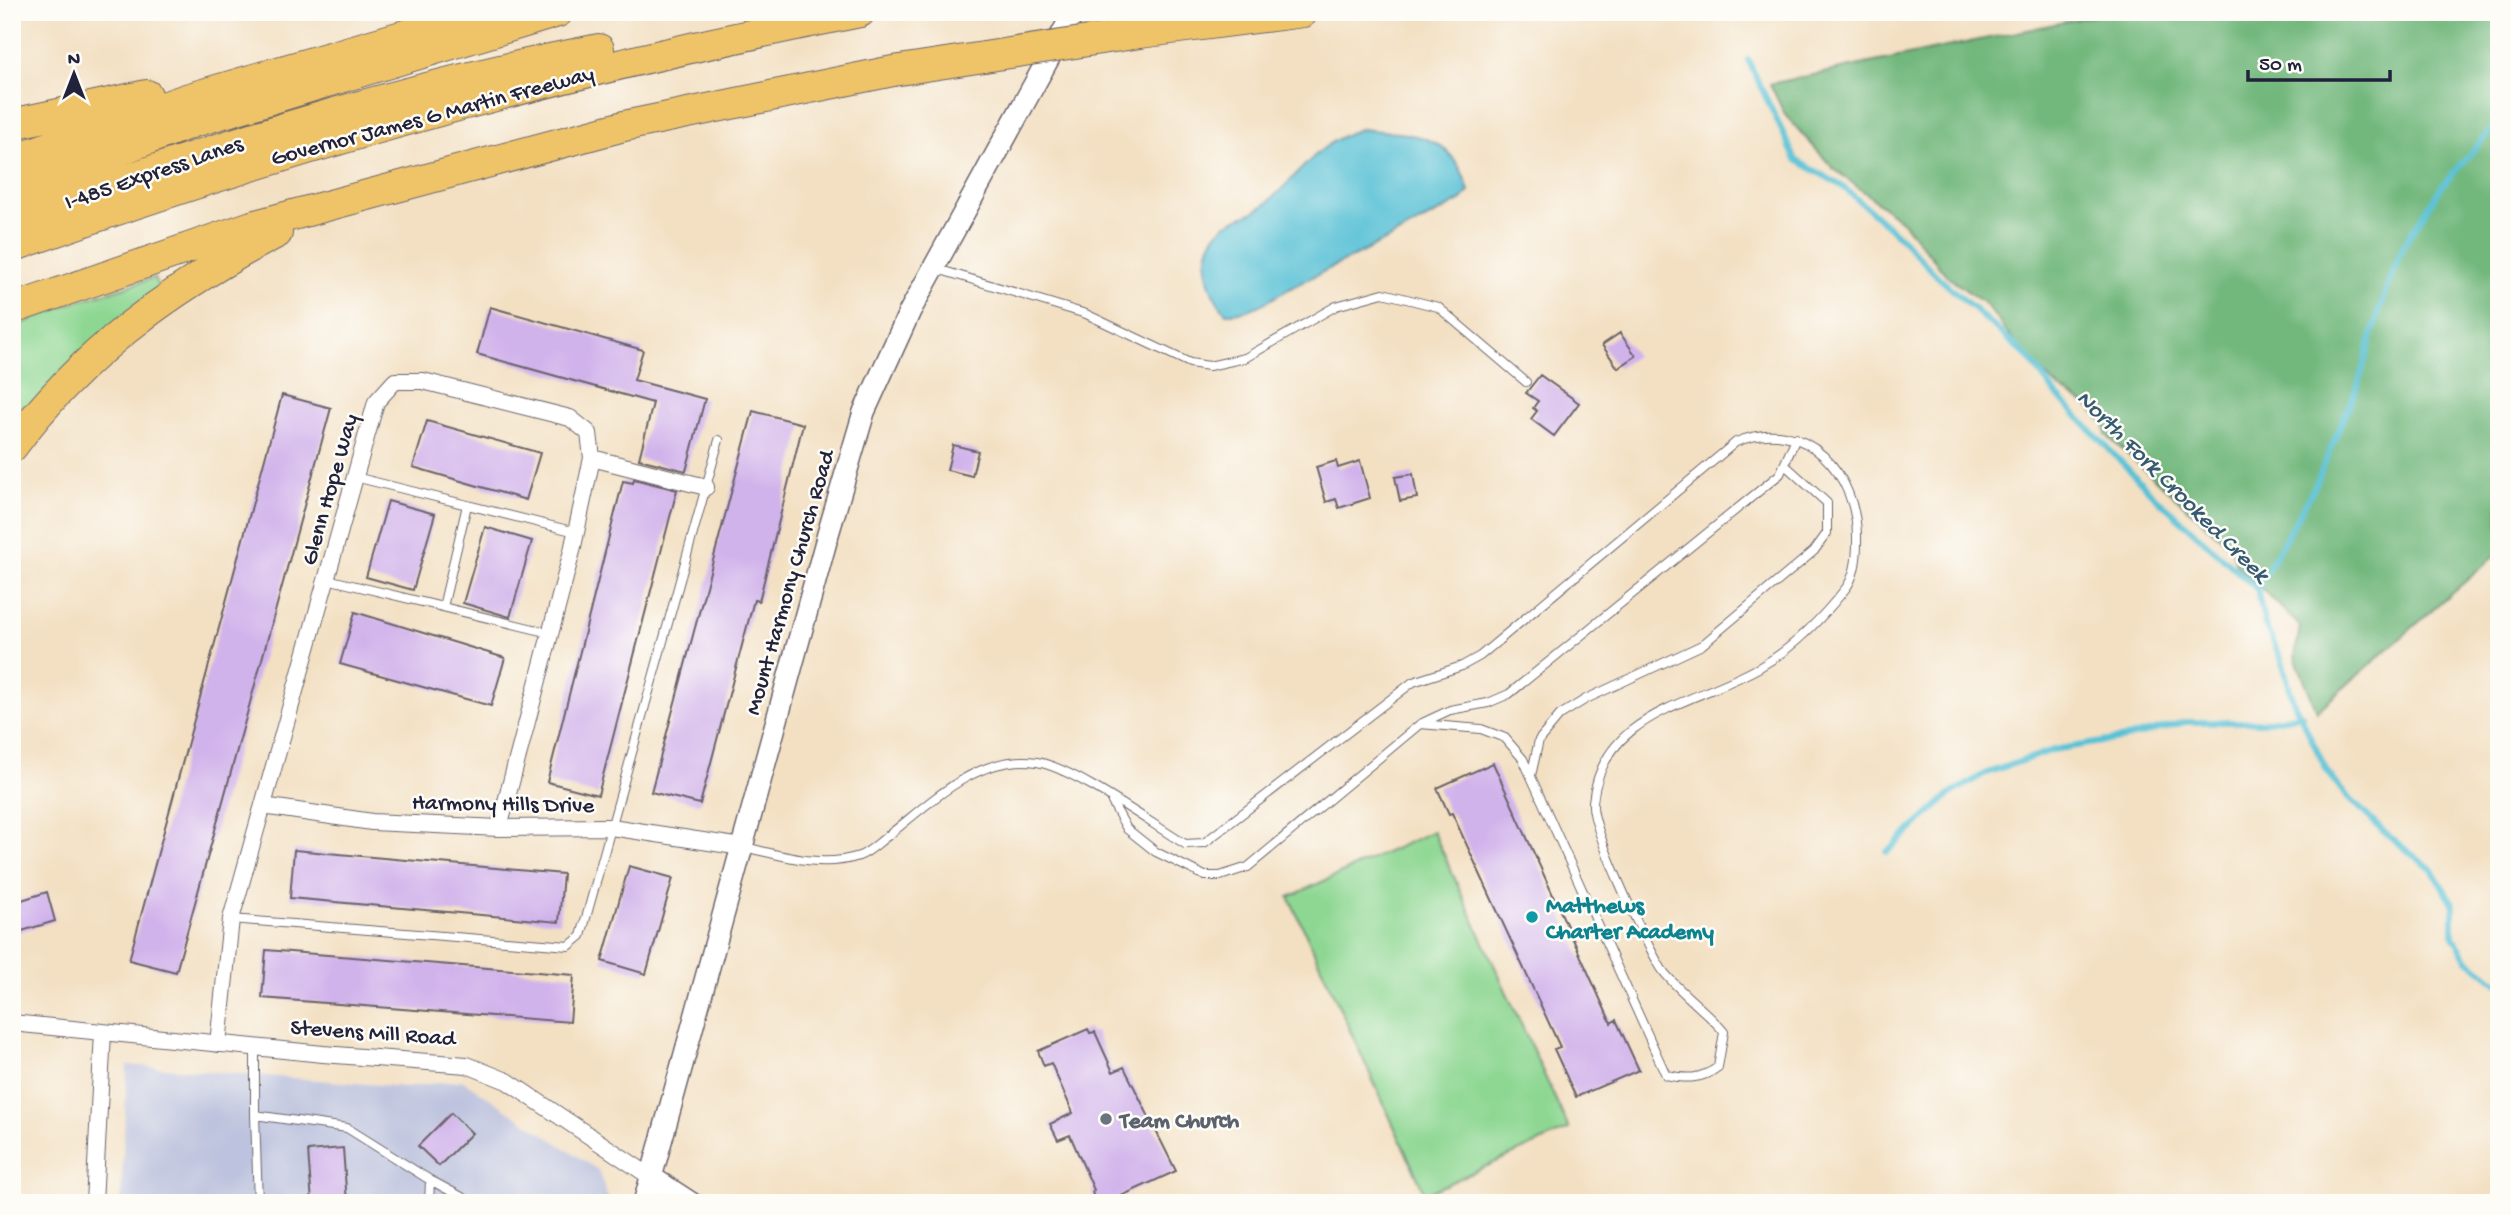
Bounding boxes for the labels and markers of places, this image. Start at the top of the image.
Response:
place label: Matthews Charter Academy [1546,894,1714,947]
marker: Matthews Charter Academy [1524,909,1540,925]
place label: Team Church [1118,1109,1240,1136]
marker: Team Church [1098,1111,1114,1127]

